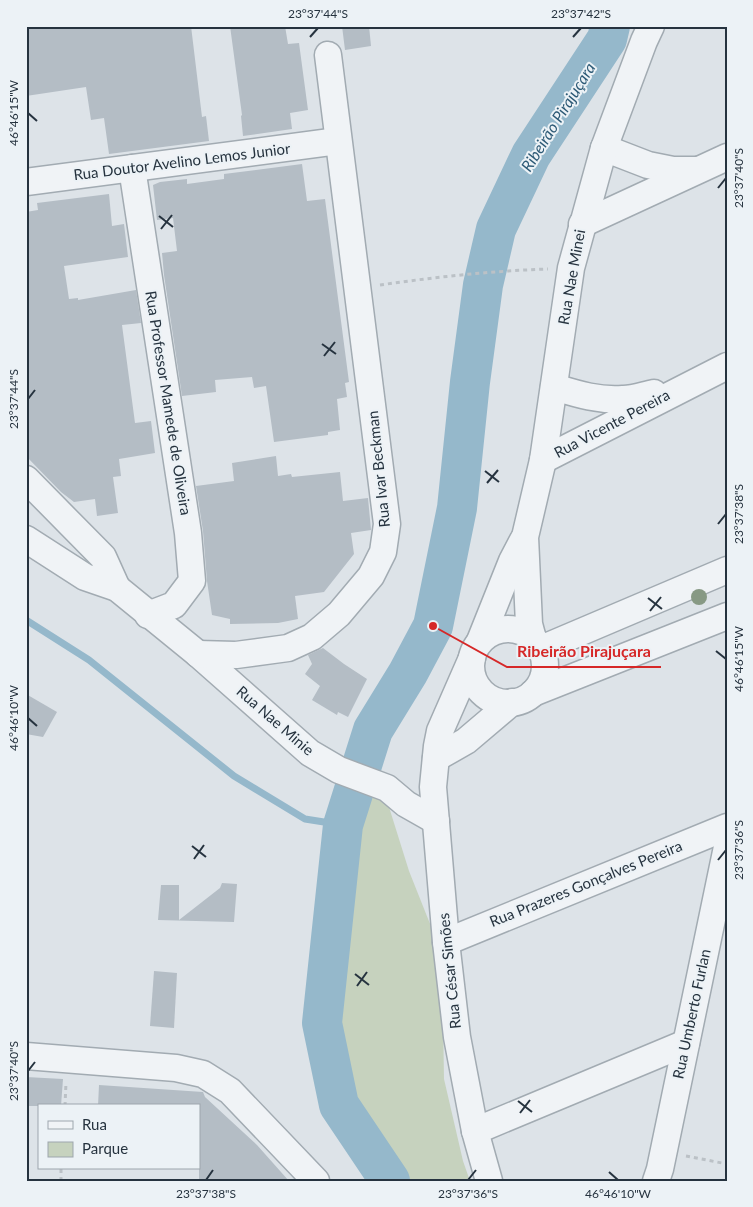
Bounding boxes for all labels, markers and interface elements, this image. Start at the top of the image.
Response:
text: 23°37'44"S [288,6,348,21]
text: 23°37'42"S [551,6,611,21]
water label: Ribeirão Pirajuçara [517,59,599,175]
text: 46°46'15"W [6,79,21,146]
street label: Rua Doutor Avelino Lemos Junior [72,139,292,183]
text: 23°37'40"S [731,148,746,208]
street label: Rua Nae Minei [554,228,588,326]
street label: Rua Professor Mamede de Oliveira [142,289,196,516]
text: 23°37'44"S [6,369,21,429]
street label: Rua Vicente Pereira [551,385,672,461]
street label: Rua Ivar Beckman [363,410,393,528]
text: 23°37'38"S [731,484,746,544]
text: 46°46'15"W [731,625,746,692]
callout: Ribeirão Pirajuçara [507,636,661,667]
text: Ribeirão Pirajuçara [517,641,651,660]
street label: Rua Nae Minie [233,682,318,759]
text: 46°46'10"W [6,684,21,751]
text: 23°37'36"S [731,820,746,880]
street label: Rua Prazeres Gonçalves Pereira [487,836,685,930]
street label: Rua César Simões [434,912,464,1030]
street label: Rua Umberto Furlan [668,947,714,1080]
text: 23°37'40"S [6,1041,21,1101]
legend [38,1104,200,1170]
text: Rua [82,1115,107,1133]
text: Parque [82,1139,128,1157]
text: 23°37'38"S [176,1186,236,1201]
text: 23°37'36"S [438,1186,498,1201]
text: 46°46'10"W [585,1186,652,1201]

